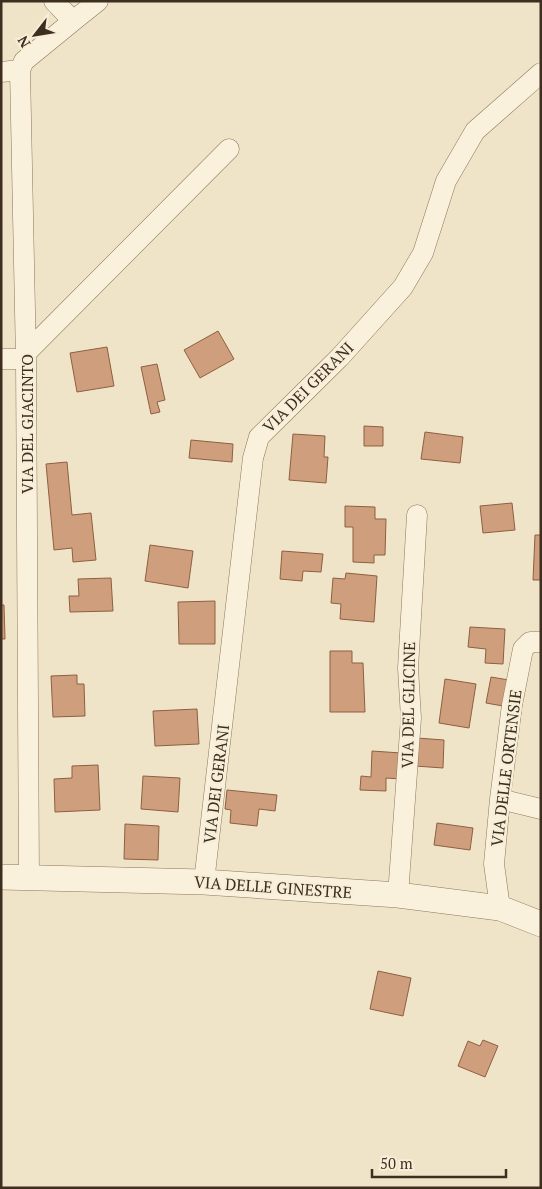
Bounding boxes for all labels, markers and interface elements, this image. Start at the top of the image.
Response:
north arrow [10,10,60,60]
text: N [12,32,34,51]
street label: VIA DEI GERANI [258,337,358,437]
street label: VIA DEL GIACINTO [16,354,38,494]
street label: VIA DEL GLICINE [396,641,420,769]
street label: VIA DELLE ORTENSIE [485,688,527,848]
street label: VIA DEI GERANI [198,723,234,845]
street label: VIA DELLE GINESTRE [193,871,353,903]
scale bar [372,1146,506,1178]
text: 50 m [380,1153,413,1173]

